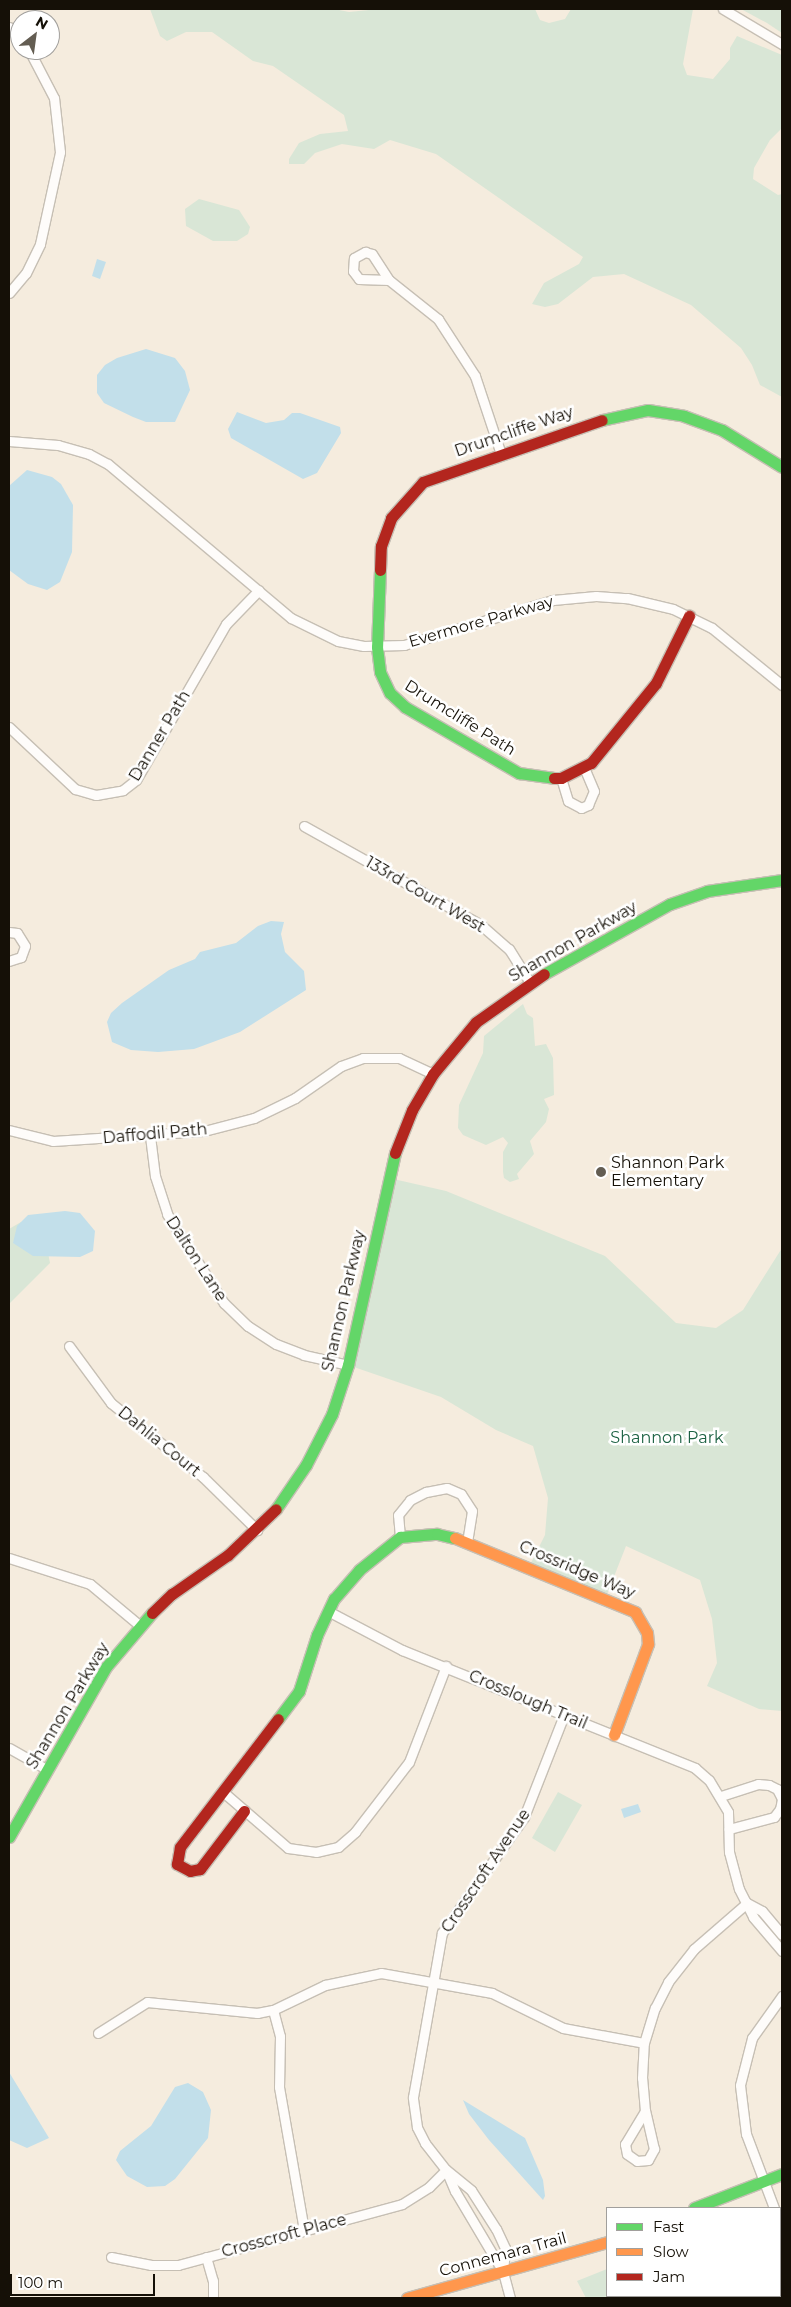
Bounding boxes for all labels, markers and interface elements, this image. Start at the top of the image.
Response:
north arrow [10,10,60,60]
text: N [33,12,51,33]
street label: Drumcliffe Way [452,403,576,461]
street label: Evermore Parkway [406,592,556,652]
street label: Drumcliffe Path [401,676,519,760]
street label: Danner Path [125,687,195,785]
street label: 133rd Court West [362,853,488,937]
street label: Shannon Parkway [506,898,640,986]
street label: Daffodil Path [102,1120,208,1148]
place label: Shannon Park Elementary [611,1153,724,1191]
marker: Shannon Park Elementary [595,1166,607,1178]
street label: Dalton Lane [161,1213,231,1305]
street label: Shannon Parkway [318,1228,370,1374]
street label: Dahlia Court [114,1403,204,1481]
park label: Shannon Park [610,1428,724,1448]
street label: Crossridge Way [516,1537,638,1603]
street label: Shannon Parkway [23,1639,113,1773]
street label: Crosslough Trail [466,1666,590,1734]
street label: Crosscroft Avenue [438,1806,534,1936]
legend [606,2207,781,2297]
street label: Crosscroft Place [220,2210,348,2262]
text: Fast [653,2217,684,2236]
street label: Connemara Trail [437,2229,569,2281]
text: Slow [653,2242,689,2261]
scale bar [12,2264,158,2296]
text: Jam [653,2267,685,2286]
text: 100 m [18,2273,63,2292]

